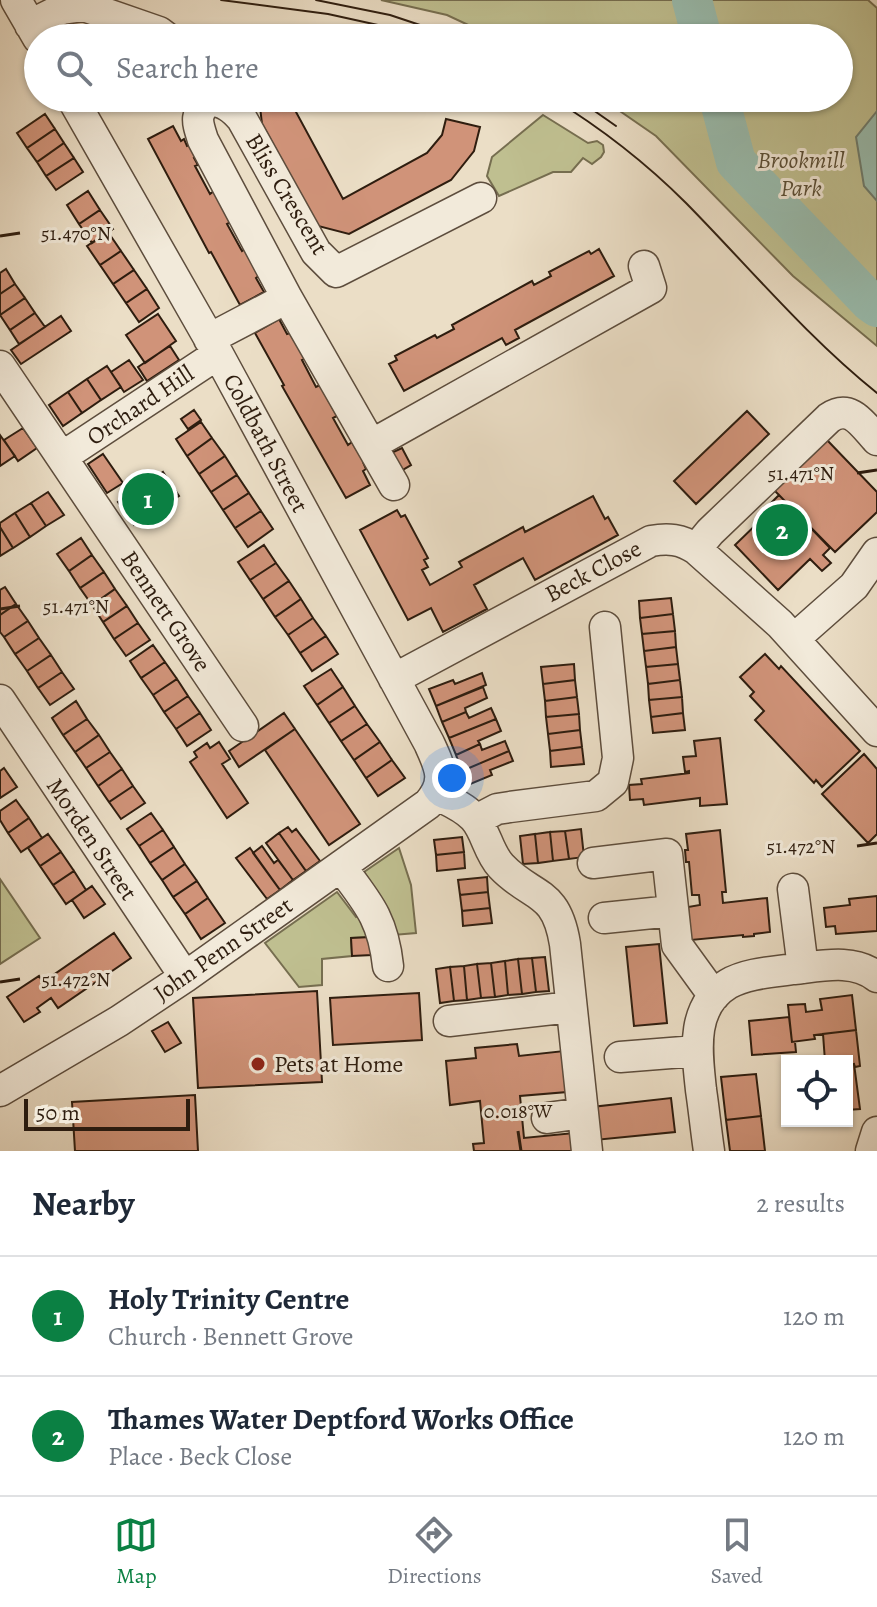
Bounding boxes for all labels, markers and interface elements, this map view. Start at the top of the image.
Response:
search box [24,24,853,112]
icon: search [52,46,96,90]
text: Search here [116,48,259,88]
street label: Bliss Crescent [238,127,336,261]
park label: Brookmill Park [757,144,845,204]
text: 51.470°N [41,220,111,247]
street label: Orchard Hill [80,357,200,453]
street label: Coldbath Street [216,368,316,518]
text: 51.471°N [768,460,834,487]
pin: 1 [122,469,174,529]
pin: 2 [756,500,808,560]
street label: Beck Close [539,532,647,610]
street label: Bennett Grove [114,544,218,678]
text: 51.471°N [43,593,109,620]
your location [432,758,472,798]
street label: Morden Street [39,771,145,907]
text: 51.472°N [767,833,835,860]
street label: John Penn Street [147,889,299,1009]
text: 51.472°N [42,966,110,993]
place label: Pets at Home [274,1048,403,1080]
marker: Pets at Home [249,1055,267,1073]
map controls [781,1055,853,1127]
button: locate [781,1055,853,1127]
scale bar [24,1095,190,1131]
text: 50 m [36,1098,80,1128]
text: 0.018°W [484,1098,553,1125]
text: Nearby [32,1180,135,1227]
text: 2 results [756,1186,845,1221]
text: Holy Trinity Centre [108,1279,349,1319]
text: 1 [53,1299,63,1334]
text: 120 m [783,1299,845,1334]
text: Church · Bennett Grove [108,1319,354,1354]
text: Thames Water Deptford Works Office [108,1399,574,1439]
text: 2 [52,1419,64,1454]
text: 120 m [783,1419,845,1454]
text: Place · Beck Close [108,1439,292,1474]
tab: Map [114,1513,158,1591]
tab: Directions [387,1513,482,1591]
tab: Saved [710,1513,763,1591]

